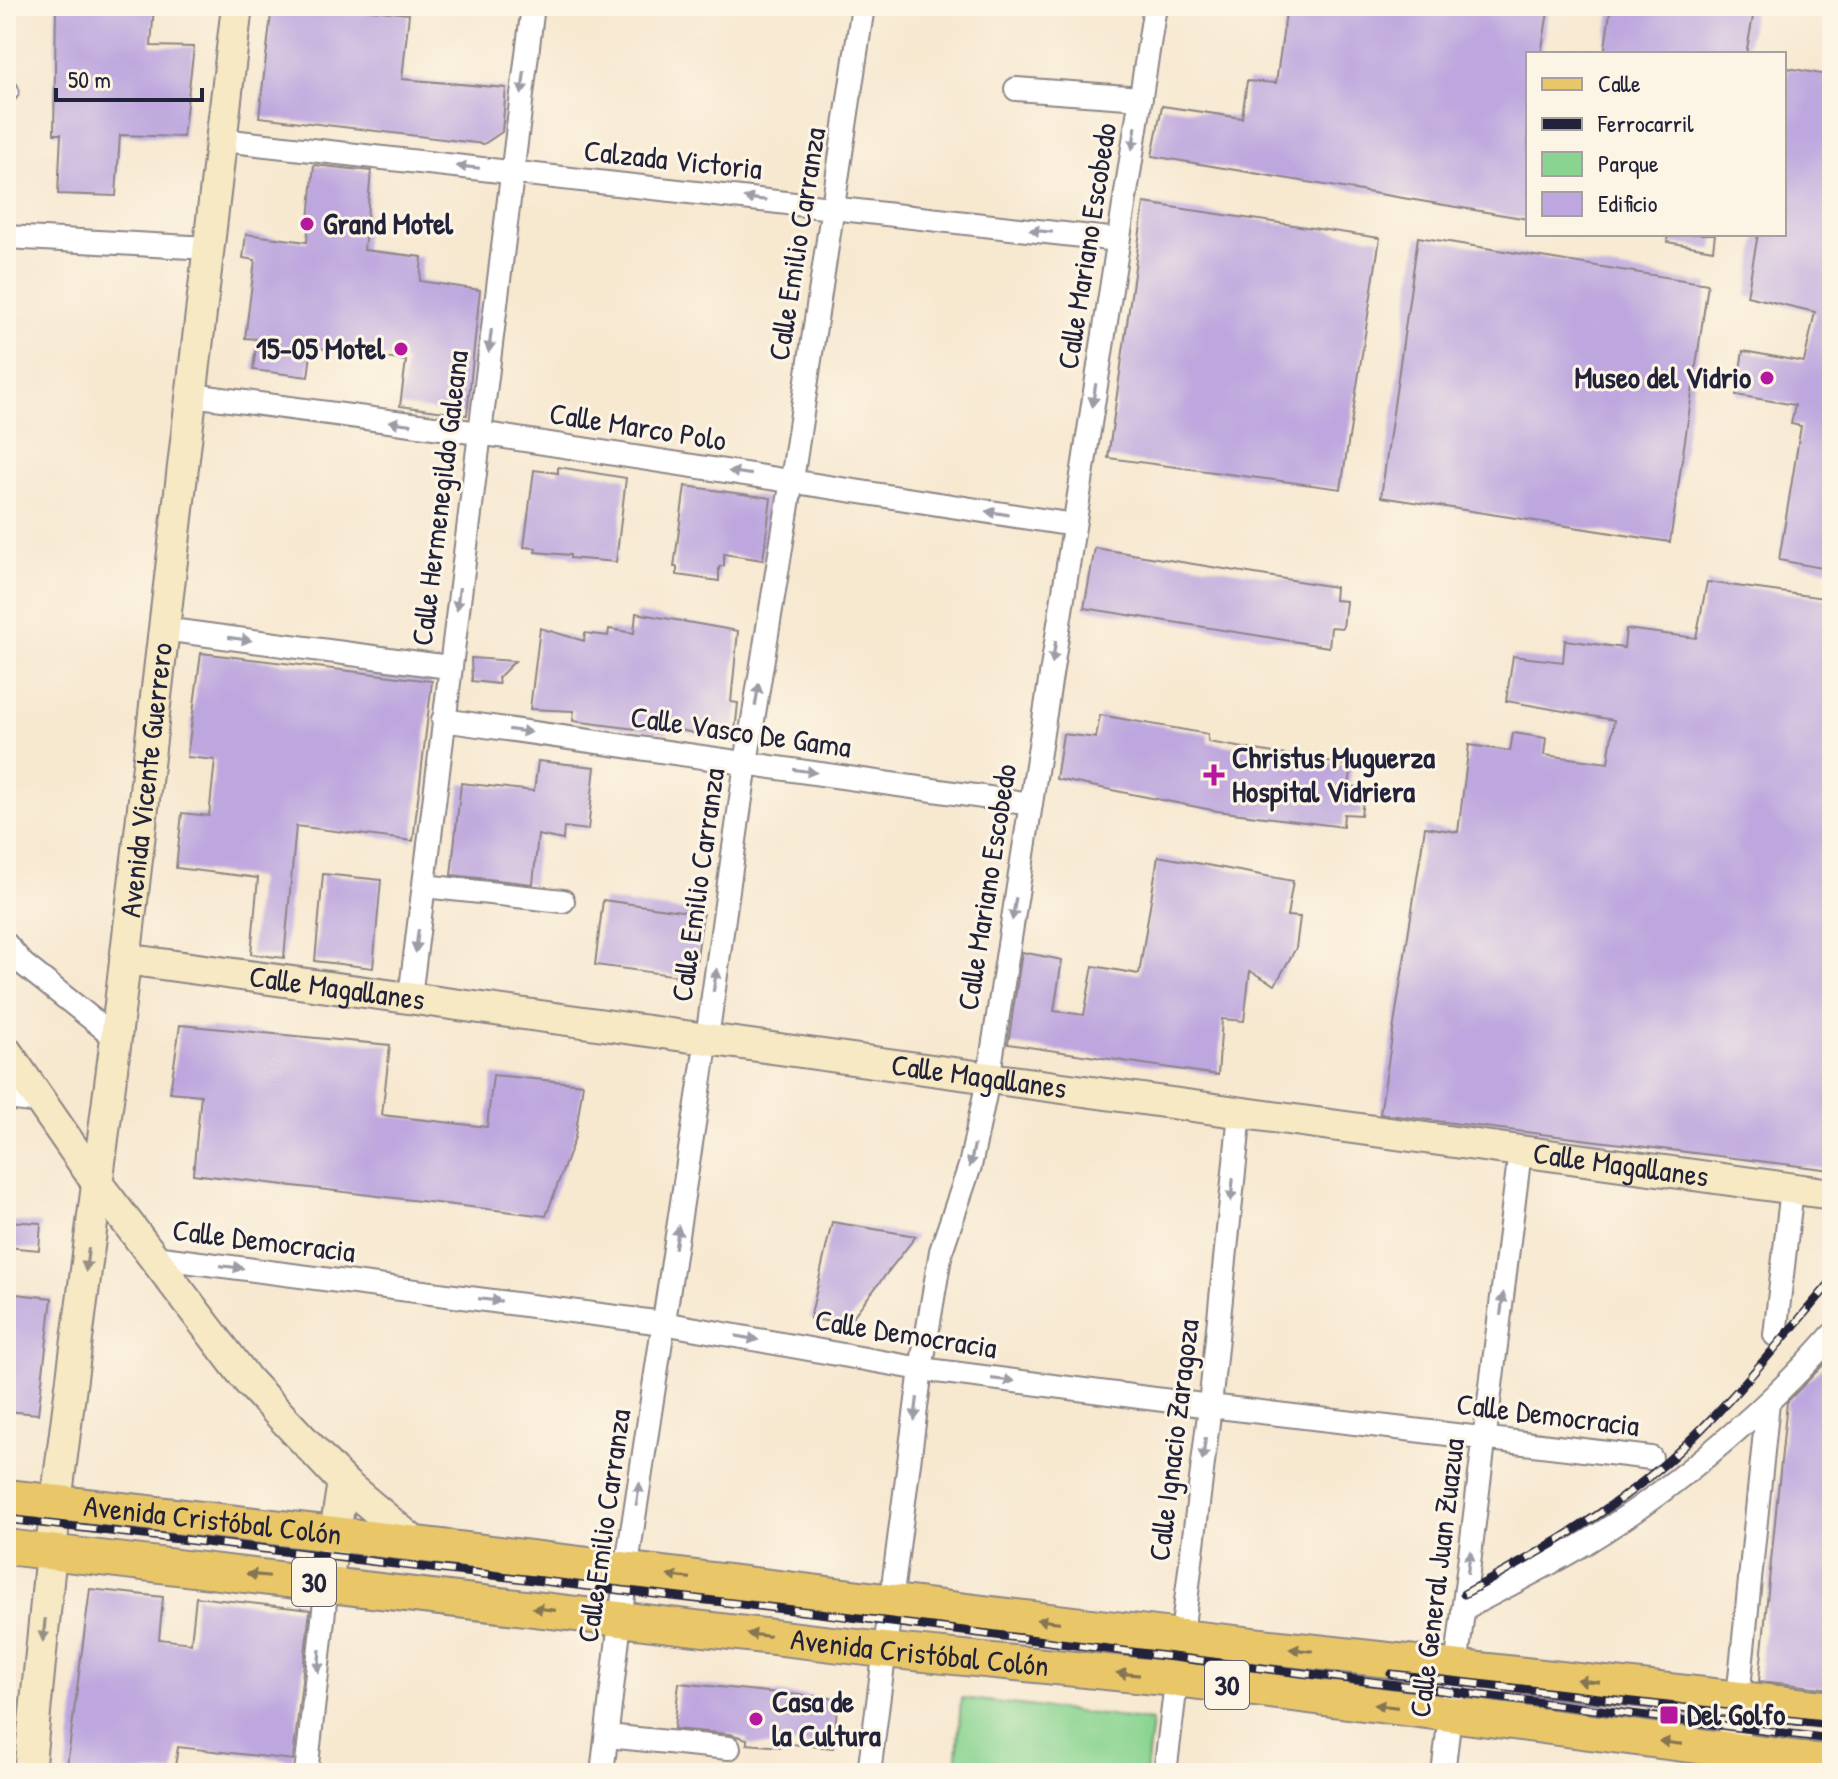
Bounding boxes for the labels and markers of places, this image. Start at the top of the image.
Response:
place label: Grand Motel [323,203,454,243]
marker: Grand Motel [298,215,316,233]
place label: 15-05 Motel [256,328,386,368]
marker: 15-05 Motel [392,340,410,358]
place label: Museo del Vidrio [1575,357,1751,397]
marker: Museo del Vidrio [1758,369,1776,387]
place label: Christus Muguerza Hospital Vidriera [1232,737,1435,812]
marker: Christus Muguerza Hospital Vidriera [1203,764,1225,786]
place label: Casa de la Cultura [772,1681,881,1755]
place label: Del Golfo [1687,1694,1785,1734]
marker: Del Golfo [1658,1704,1680,1726]
marker: Casa de la Cultura [747,1710,765,1728]

